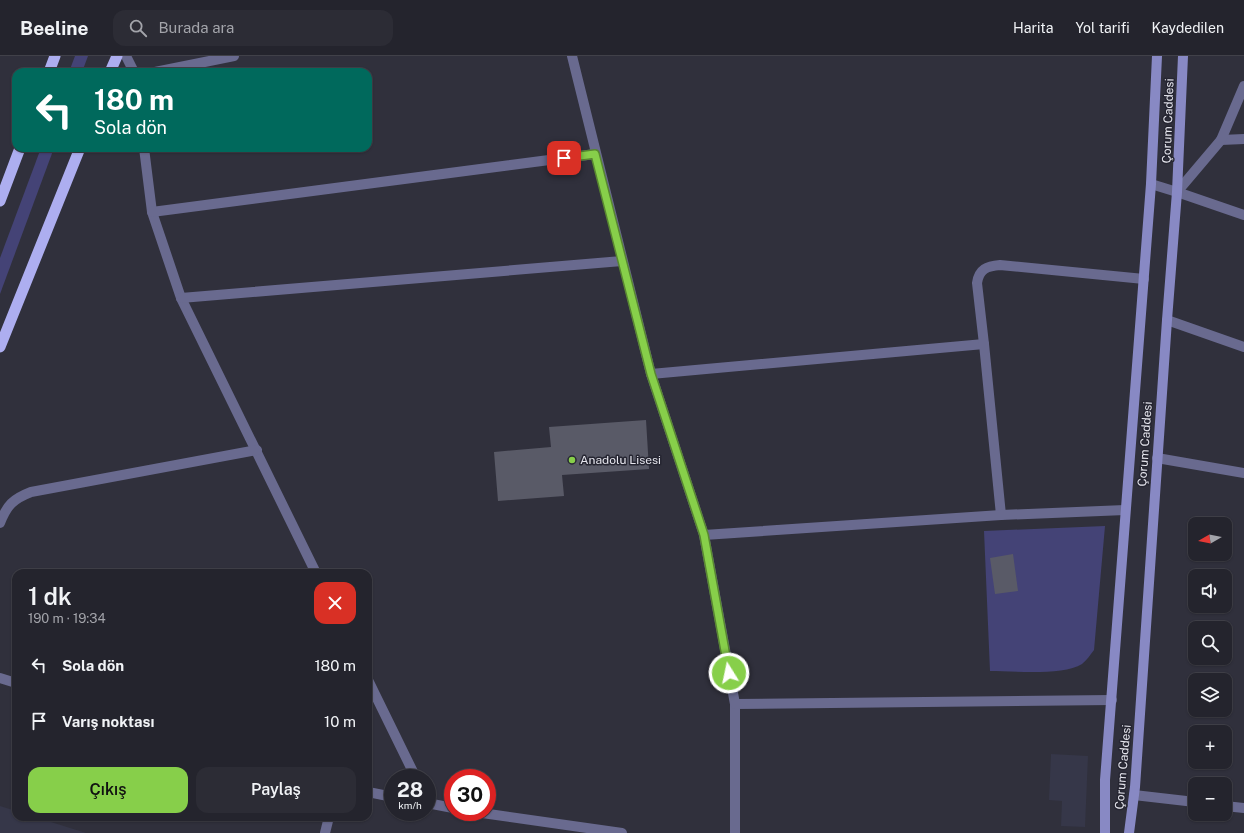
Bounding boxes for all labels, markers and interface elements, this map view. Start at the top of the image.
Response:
search box [113,10,393,46]
text: Beeline [20,17,89,39]
icon: search [127,17,149,39]
text: Burada ara [159,19,234,36]
text: Harita [1013,20,1053,36]
text: Yol tarifi [1075,20,1130,36]
text: Kaydedilen [1152,20,1224,36]
street label: Çorum Caddesi [1160,78,1176,164]
text: 180 m [94,83,174,116]
icon: left [28,84,80,136]
text: Sola dön [94,117,167,138]
pin [547,141,581,175]
icon: arrive [553,147,575,169]
street label: Çorum Caddesi [1135,401,1155,487]
place label: Anadolu Lisesi [580,453,661,467]
marker: Anadolu Lisesi [567,455,577,465]
north arrow [1188,517,1232,561]
map controls [1188,517,1232,821]
button: sound [1188,569,1232,613]
text: 1 dk [28,582,72,610]
button: close [314,582,356,624]
text: 190 m · 19:34 [28,611,106,626]
button: search [1188,621,1232,665]
position arrow [708,652,750,694]
icon: left [28,654,50,676]
text: Sola dön [62,657,124,674]
text: 180 m [314,657,356,674]
button: layers [1188,673,1232,717]
icon: arrive [28,710,50,732]
text: Varış noktası [62,713,154,730]
text: 10 m [324,713,356,730]
street label: Çorum Caddesi [1112,724,1134,810]
button: + [1188,725,1232,769]
button: Çıkış [28,767,188,813]
button: Paylaş [196,767,356,813]
speed limit sign: 30 [444,769,496,821]
button: − [1188,777,1232,821]
text: 28 [397,778,423,802]
text: km/h [398,799,422,811]

